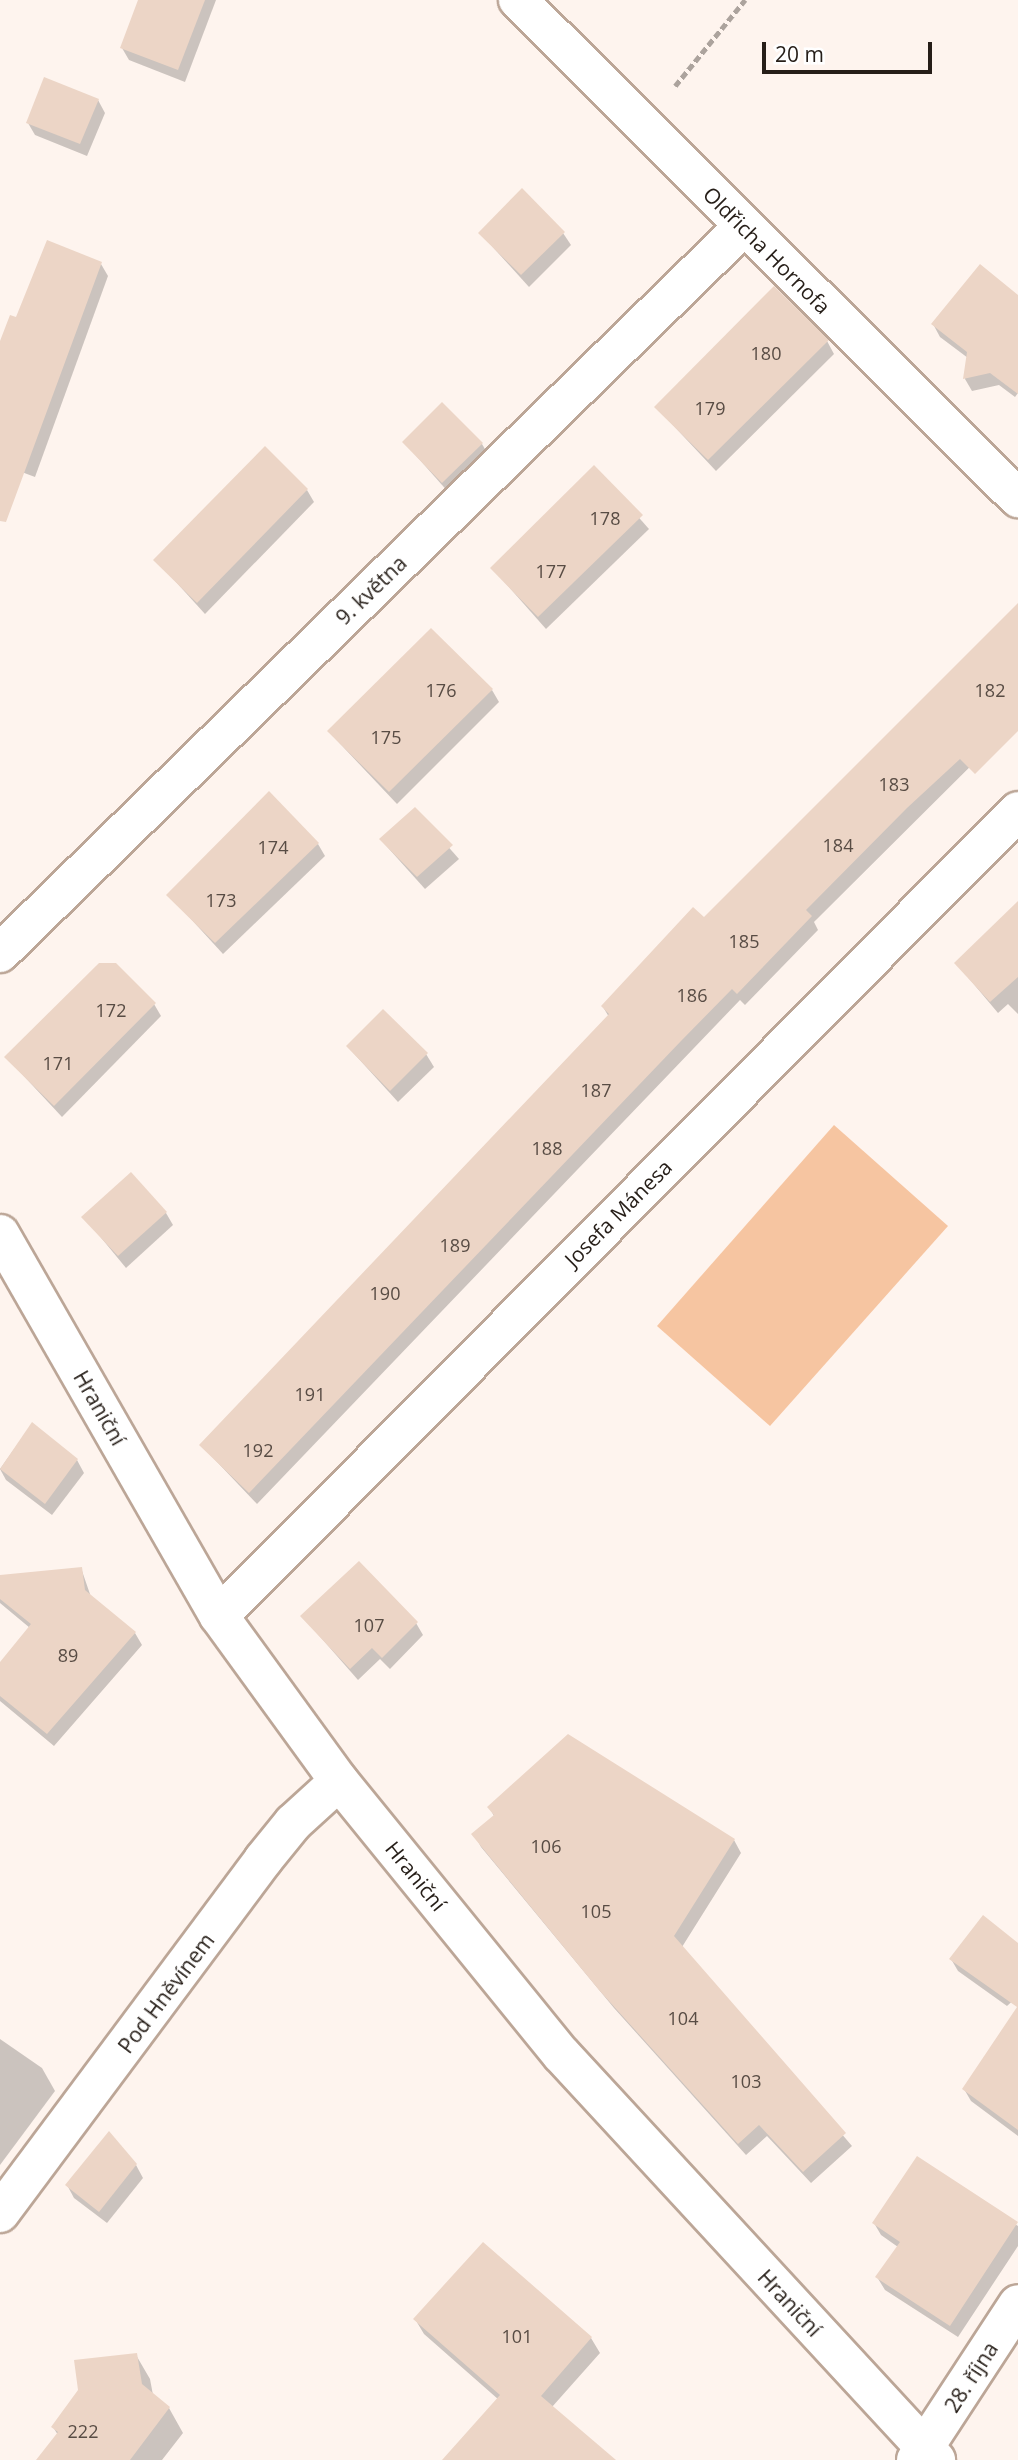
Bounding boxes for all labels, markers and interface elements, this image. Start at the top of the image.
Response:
scale bar [766,28,936,72]
text: 20 m [775,40,824,68]
street label: Oldřicha Hornofa [698,181,836,319]
house number: 180 [751,342,781,364]
house number: 179 [695,397,725,419]
house number: 178 [590,507,620,529]
street label: 9. května [330,550,412,630]
house number: 177 [536,560,566,582]
house number: 176 [426,679,456,701]
house number: 182 [975,679,1005,701]
house number: 175 [371,726,401,748]
house number: 183 [879,773,909,795]
house number: 184 [823,834,853,856]
house number: 174 [258,836,288,858]
house number: 173 [206,889,236,911]
house number: 185 [729,930,759,952]
house number: 186 [677,984,707,1006]
house number: 172 [96,999,126,1021]
house number: 171 [43,1052,73,1074]
house number: 187 [581,1079,611,1101]
house number: 188 [532,1137,562,1159]
street label: Josefa Mánesa [559,1154,677,1272]
house number: 189 [440,1234,470,1256]
house number: 190 [370,1282,400,1304]
street label: Hraniční [69,1366,131,1450]
house number: 191 [295,1383,325,1405]
house number: 192 [243,1439,273,1461]
house number: 107 [354,1614,384,1636]
house number: 89 [58,1644,78,1666]
house number: 106 [531,1835,561,1857]
street label: Hraniční [380,1836,452,1916]
house number: 105 [581,1900,611,1922]
street label: Pod Hněvínem [113,1928,219,2058]
house number: 104 [668,2007,698,2029]
house number: 103 [731,2070,761,2092]
street label: Hraniční [753,2264,827,2342]
house number: 101 [502,2325,532,2347]
street label: 28. října [939,2337,1003,2417]
house number: 222 [68,2420,98,2442]

